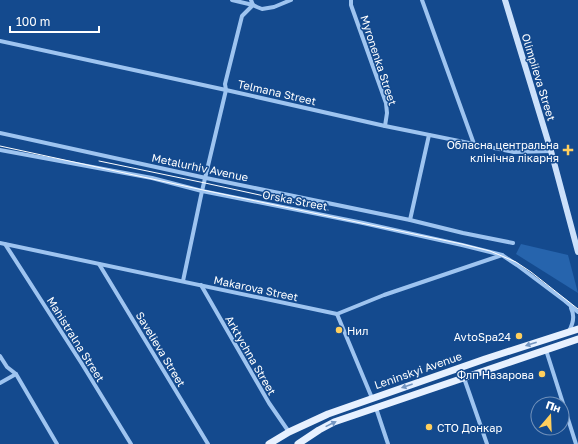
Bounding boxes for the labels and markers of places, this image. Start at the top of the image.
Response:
place label: Обласна центральна клінічна лікарня [447,138,559,164]
marker: Обласна центральна клінічна лікарня [562,144,574,156]
place label: Нил [347,324,369,337]
marker: Нил [334,325,344,335]
place label: AvtoSpa24 [454,330,511,343]
marker: AvtoSpa24 [514,331,524,341]
place label: Флп Назарова [457,368,534,381]
marker: Флп Назарова [537,369,547,379]
place label: СТО Донкар [437,421,502,434]
marker: СТО Донкар [424,422,434,432]

